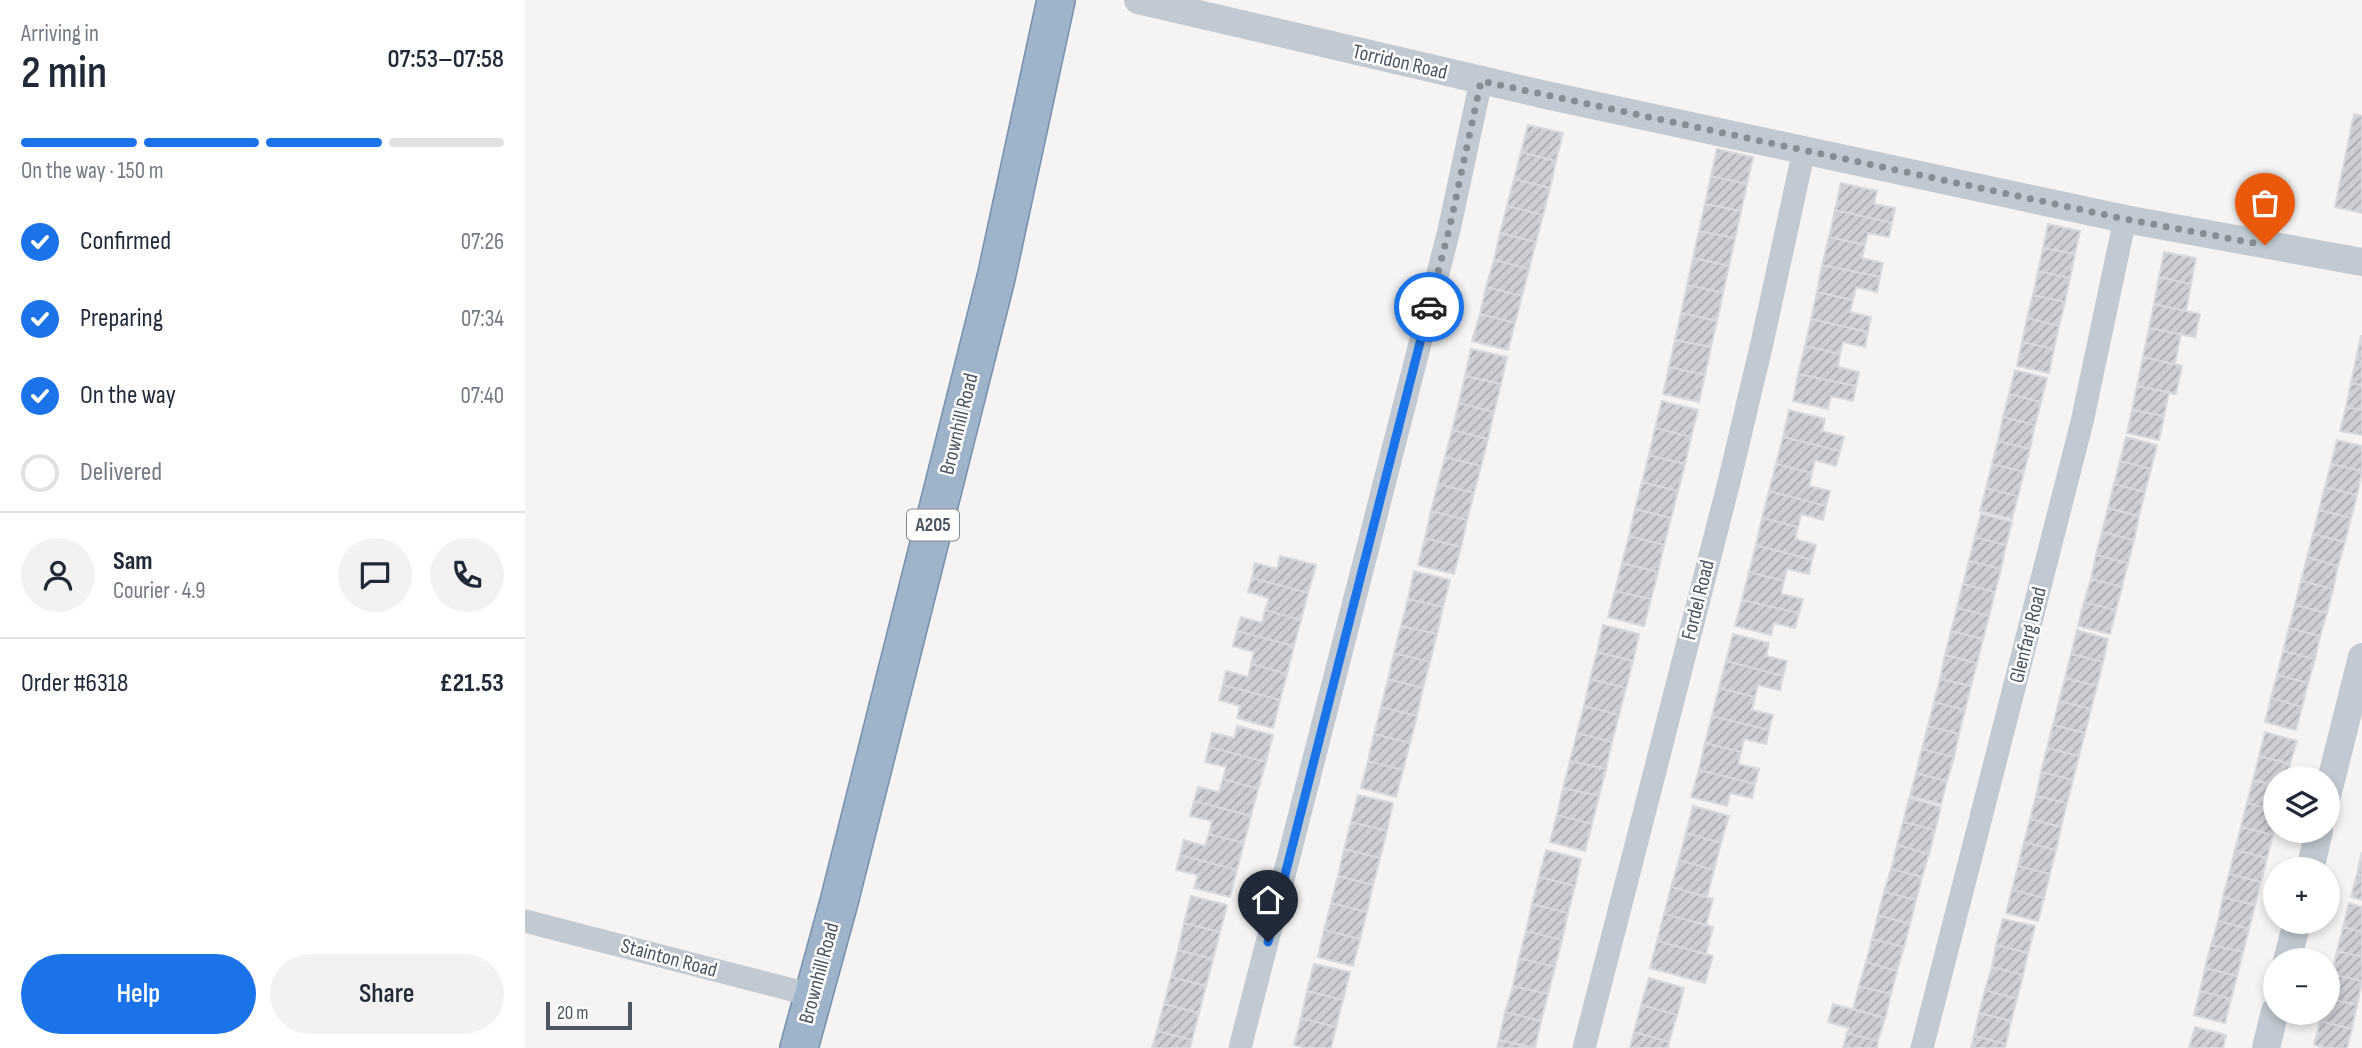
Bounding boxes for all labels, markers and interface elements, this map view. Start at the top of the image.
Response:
text: Arriving in [21,20,99,48]
street label: Torridon Road [1350,39,1450,85]
text: 07:53–07:58 [387,44,504,75]
text: 2 min [21,46,107,101]
text: On the way · 150 m [21,157,164,185]
pin [2235,173,2295,245]
icon: bag [2246,184,2284,222]
icon: check [21,223,59,261]
text: Confirmed [80,226,171,257]
text: 07:26 [461,228,504,256]
courier [1394,272,1464,342]
icon: car [1410,288,1448,326]
icon: check [21,300,59,338]
text: Preparing [80,303,163,334]
text: 07:34 [461,305,504,333]
street label: Brownhill Road [934,371,984,477]
icon: check [21,377,59,415]
text: On the way [80,380,176,411]
text: 07:40 [461,382,504,410]
text: Delivered [80,457,162,488]
road number: A205 [907,510,959,540]
button: person [21,538,95,612]
button: chat [338,538,412,612]
button: phone [430,538,504,612]
text: Sam [113,546,153,577]
street label: Fordel Road [1676,557,1720,643]
text: Courier · 4.9 [113,577,205,605]
street label: Glenfarg Road [2004,584,2052,686]
text: Order #6318 [21,668,128,699]
text: £21.53 [439,668,504,699]
map controls [2263,766,2340,1025]
button: layers [2263,766,2340,843]
button: + [2263,857,2340,934]
pin [1238,870,1298,942]
icon: home [1249,881,1287,919]
street label: Brownhill Road [794,920,844,1026]
street label: Stainton Road [618,933,720,983]
button: − [2263,948,2340,1025]
button: Help [21,954,256,1034]
button: Share [270,954,504,1034]
scale bar [546,999,632,1031]
text: 20 m [557,1002,589,1025]

